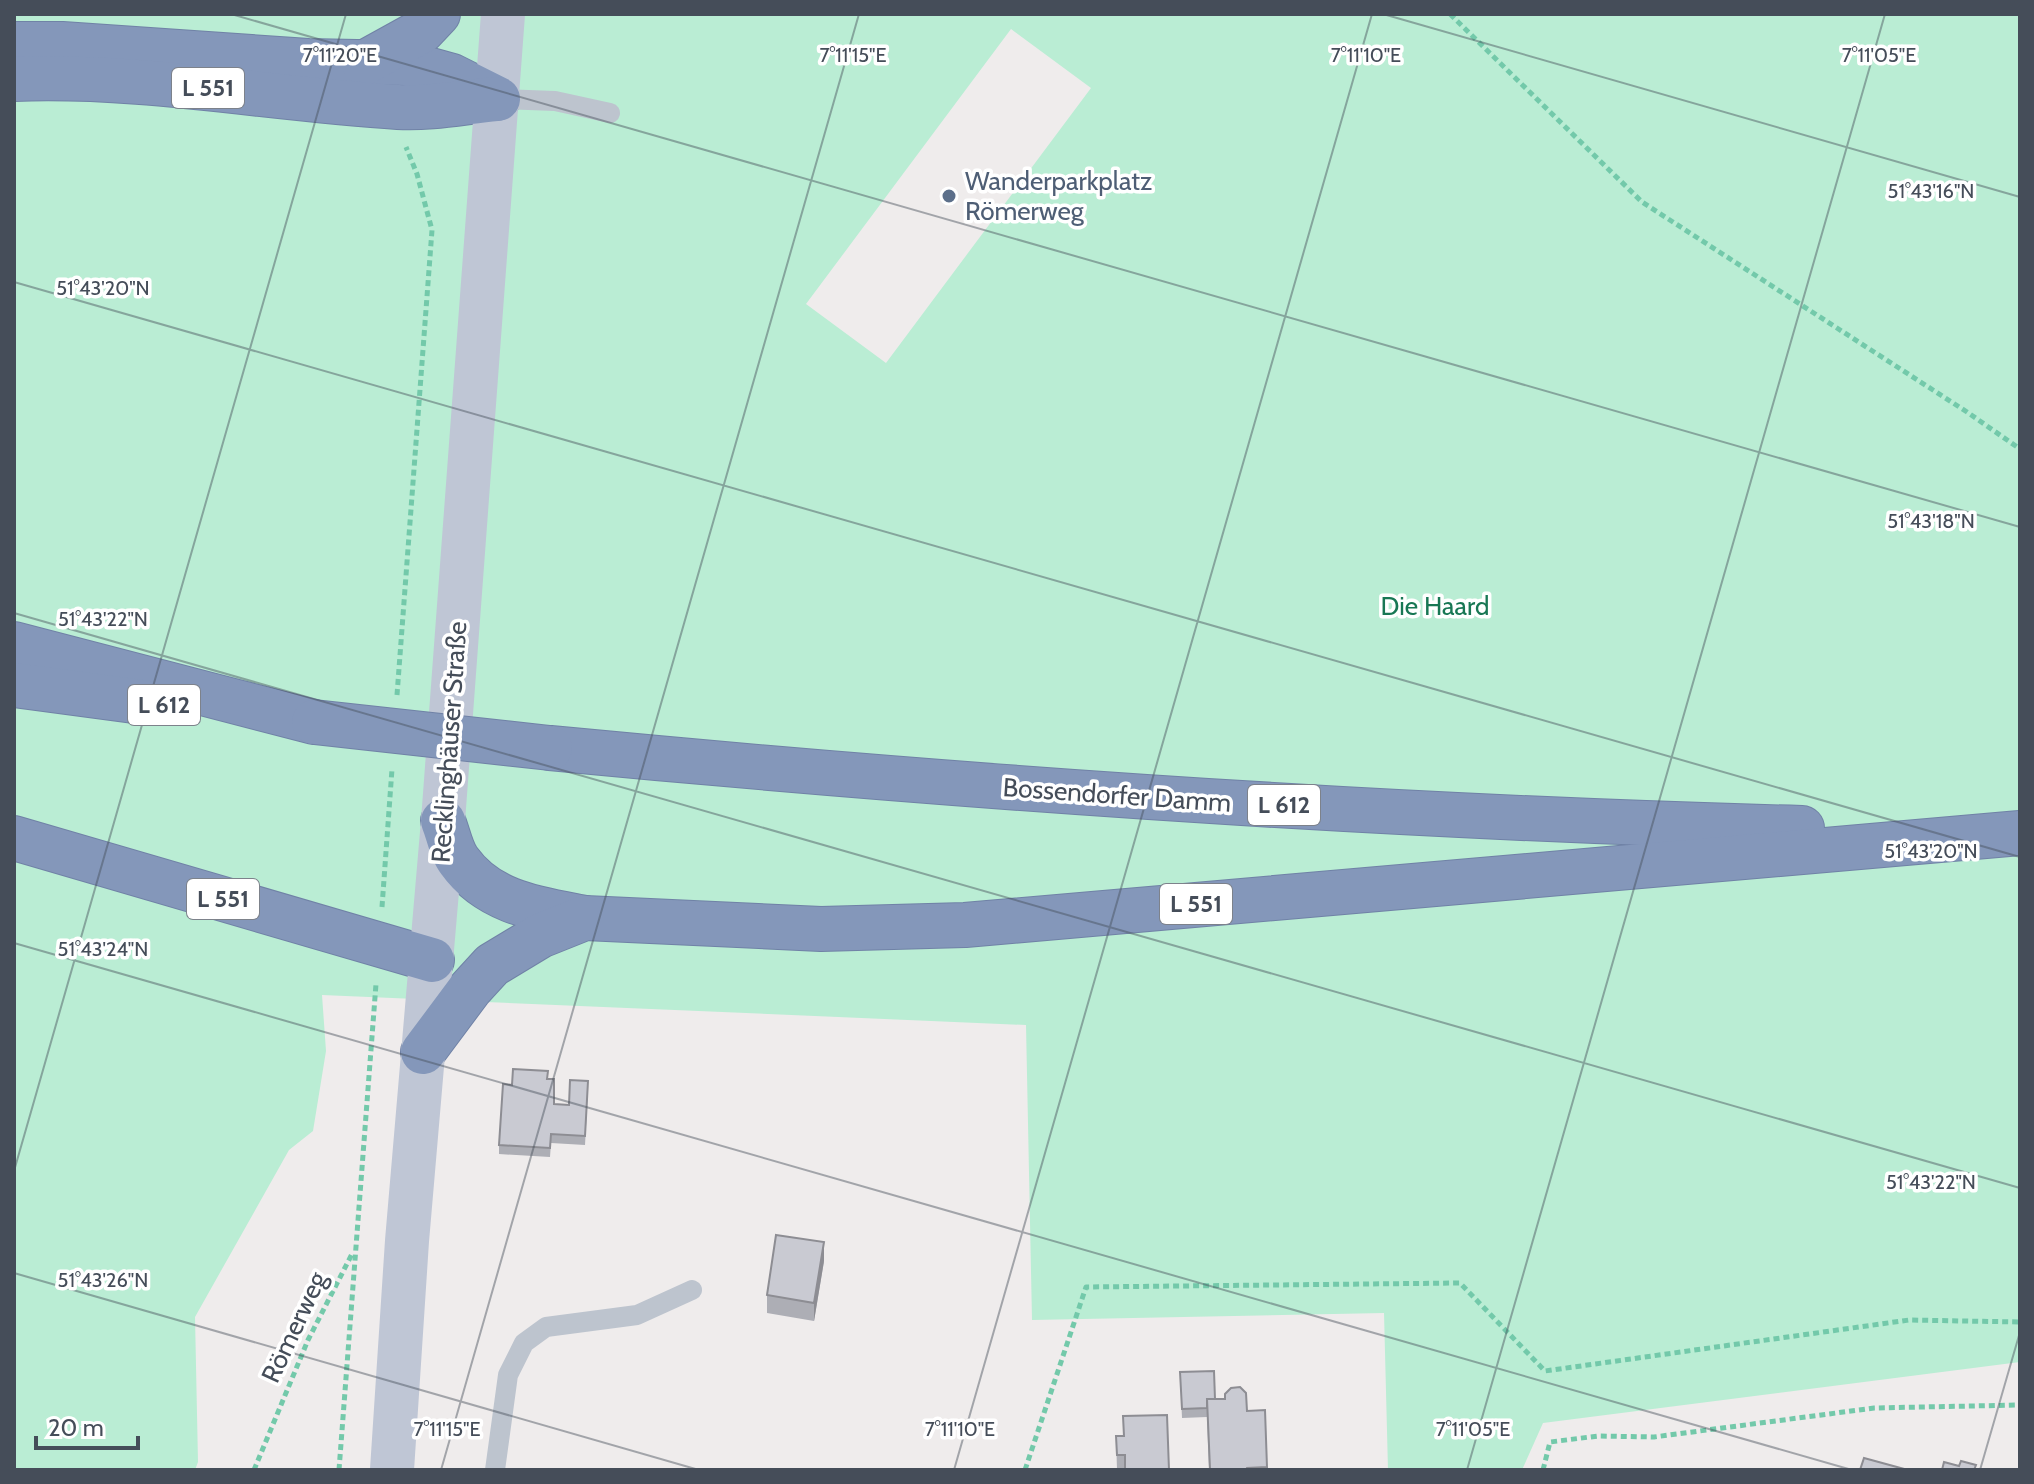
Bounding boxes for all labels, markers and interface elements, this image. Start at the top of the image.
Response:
text: 7°11'20"E [303,43,377,67]
text: 7°11'15"E [819,43,887,67]
text: 7°11'10"E [1331,43,1401,67]
text: 7°11'05"E [1842,43,1916,67]
road number: L 551 [172,68,244,108]
place label: Wanderparkplatz Römerweg [965,165,1152,227]
text: 51°43'16"N [1888,179,1974,203]
marker: Wanderparkplatz Römerweg [940,187,958,205]
text: 51°43'20"N [56,276,150,300]
text: 51°43'18"N [1887,509,1975,533]
park label: Die Haard [1381,590,1489,622]
text: 51°43'22"N [58,607,148,631]
street label: Recklinghäuser Straße [425,620,473,864]
road number: L 612 [128,685,200,725]
street label: Bossendorfer Damm [1002,771,1232,819]
road number: L 612 [1248,785,1320,825]
text: 51°43'20"N [1884,839,1978,863]
road number: L 551 [187,879,259,919]
road number: L 551 [1160,884,1232,924]
text: 51°43'24"N [58,937,148,961]
text: 51°43'22"N [1886,1170,1976,1194]
street label: Römerweg [254,1265,334,1388]
text: 51°43'26"N [58,1268,148,1292]
scale bar [36,1400,138,1450]
text: 20 m [48,1413,104,1442]
text: 7°11'15"E [413,1417,481,1441]
text: 7°11'10"E [925,1417,995,1441]
text: 7°11'05"E [1436,1417,1510,1441]

